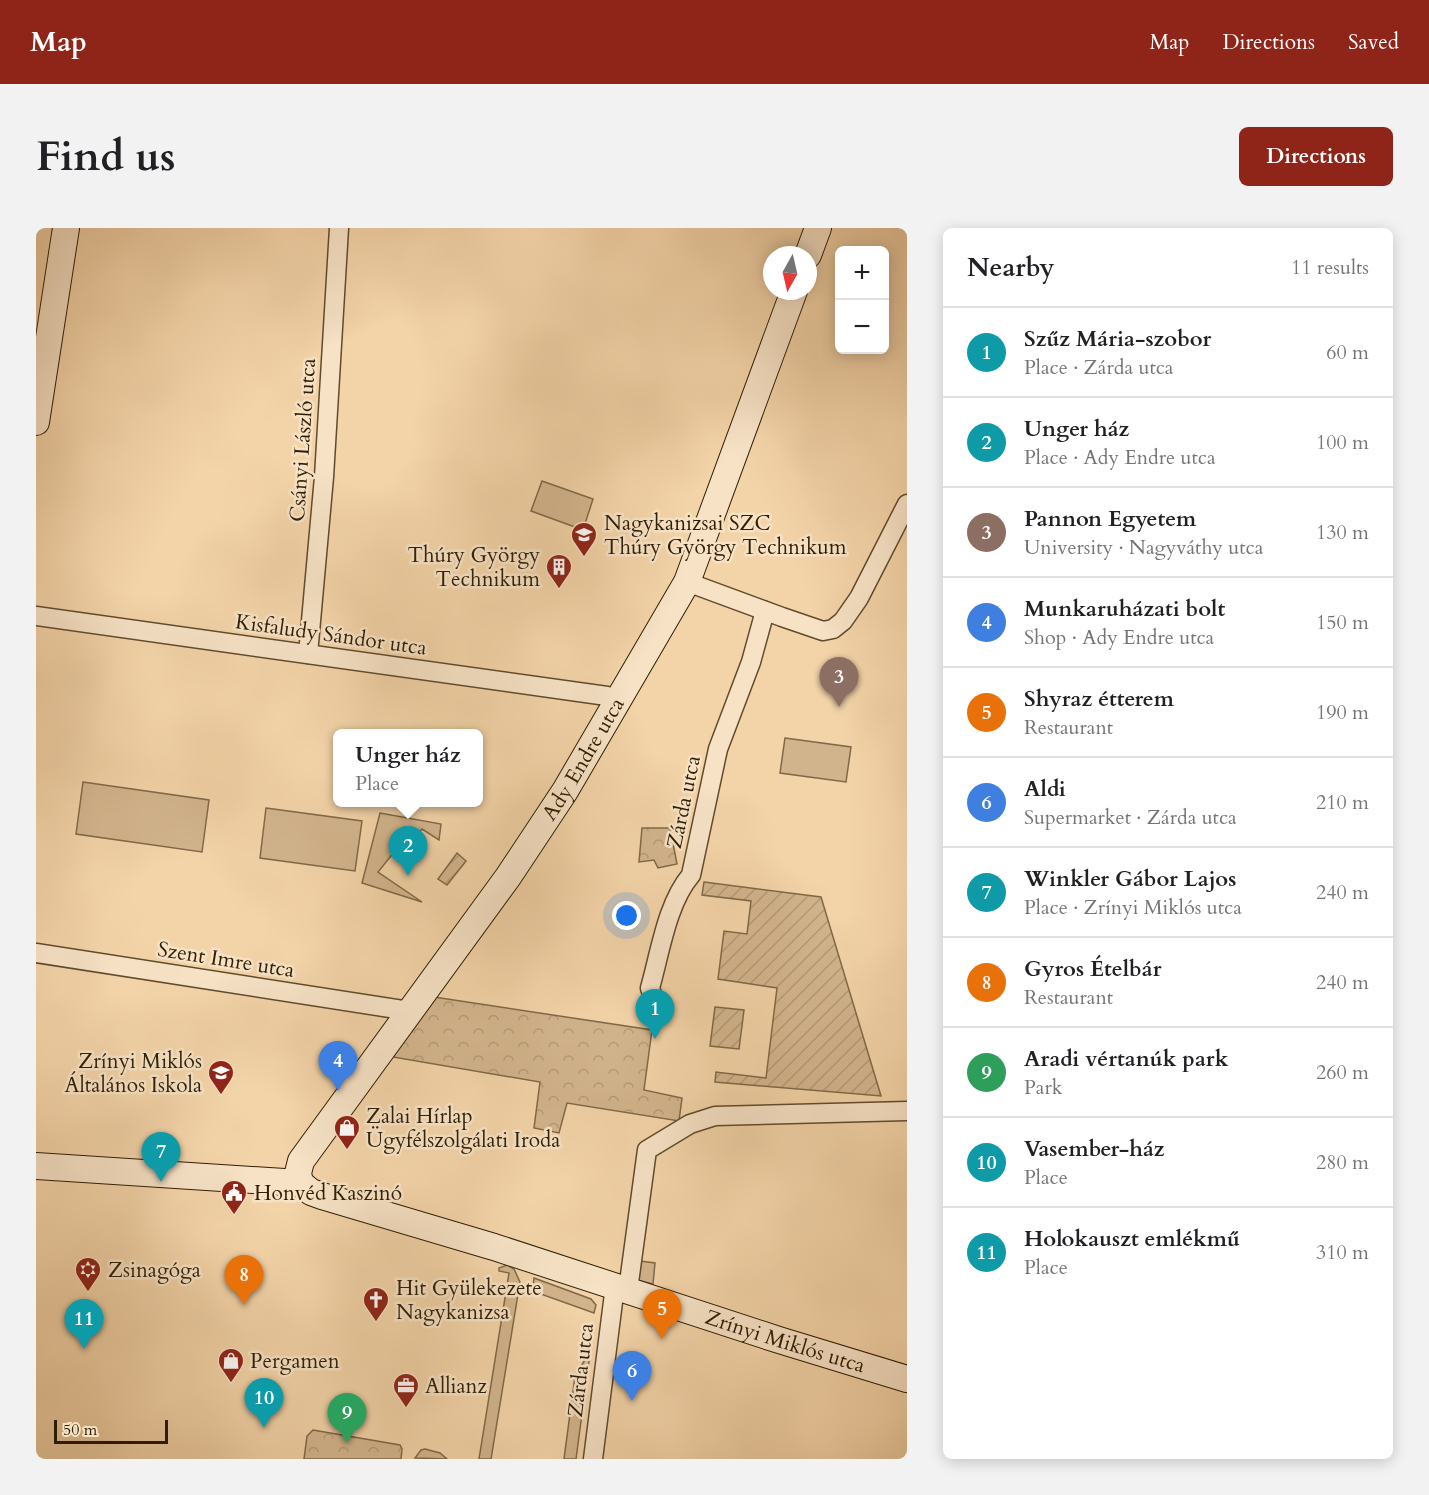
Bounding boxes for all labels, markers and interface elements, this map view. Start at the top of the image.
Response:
text: Map [30,23,87,61]
text: Map [1149,28,1189,57]
text: Directions [1222,28,1315,57]
text: Saved [1348,28,1399,57]
button: Directions [1239,127,1393,186]
text: Find us [36,128,176,185]
north arrow [763,246,817,300]
map controls [835,246,889,354]
button: + [835,246,889,300]
text: Nearby [967,250,1055,285]
text: 11 results [1291,254,1369,281]
button: − [835,300,889,354]
text: Szűz Mária-szobor [1024,324,1211,354]
text: 1 [981,339,992,366]
text: 60 m [1326,339,1369,366]
text: Place · Zárda utca [1024,354,1174,381]
street label: Csányi László utca [283,357,323,523]
text: Unger ház [1024,414,1129,444]
text: 2 [981,429,992,456]
text: 100 m [1316,429,1369,456]
text: Place · Ady Endre utca [1024,444,1216,471]
text: Pannon Egyetem [1024,504,1196,534]
place label: Nagykanizsai SZC Thúry György Technikum [604,509,847,562]
text: 3 [981,519,992,546]
text: 130 m [1316,519,1369,546]
school or university icon: Nagykanizsai SZC Thúry György Technikum [569,520,599,558]
text: University · Nagyváthy utca [1024,534,1263,561]
place label: Thúry György Technikum [408,541,540,594]
building icon: Thúry György Technikum [544,552,574,590]
text: Munkaruházati bolt [1024,594,1225,624]
street label: Kisfaludy Sándor utca [233,607,429,663]
text: 4 [981,609,992,636]
text: 150 m [1316,609,1369,636]
text: Shop · Ady Endre utca [1024,624,1214,651]
pin: 3 [820,658,858,707]
text: Shyraz étterem [1024,684,1174,714]
street label: Ady Endre utca [535,692,631,826]
text: 5 [981,699,992,726]
text: 190 m [1316,699,1369,726]
text: Restaurant [1024,714,1113,741]
popup [333,729,483,807]
text: Unger ház [355,740,461,770]
street label: Zárda utca [660,753,708,851]
text: Place [355,770,399,797]
text: Aldi [1024,774,1066,804]
text: 6 [981,789,992,816]
text: 210 m [1316,789,1369,816]
text: Supermarket · Zárda utca [1024,804,1237,831]
pin: 2 [388,826,428,876]
text: Winkler Gábor Lajos [1024,864,1236,894]
text: 7 [981,879,992,906]
text: 240 m [1316,879,1369,906]
text: Place · Zrínyi Miklós utca [1024,894,1242,921]
your location [612,901,641,930]
street label: Szent Imre utca [155,935,297,985]
text: Gyros Ételbár [1024,954,1161,984]
text: 8 [981,969,992,996]
text: 240 m [1316,969,1369,996]
text: Restaurant [1024,984,1113,1011]
pin: 1 [636,990,674,1039]
pin: 4 [318,1042,358,1091]
text: Aradi vértanúk park [1024,1044,1228,1074]
place label: Zrínyi Miklós Általános Iskola [64,1047,202,1100]
school or university icon: Zrínyi Miklós Általános Iskola [206,1058,236,1096]
text: 9 [981,1059,992,1086]
text: 260 m [1316,1059,1369,1086]
text: Park [1024,1074,1062,1101]
place label: Zalai Hírlap Ügyfélszolgálati Iroda [366,1102,560,1155]
shop icon: Zalai Hírlap Ügyfélszolgálati Iroda [332,1113,362,1151]
pin: 7 [142,1132,180,1182]
text: Vasember-ház [1024,1134,1165,1164]
text: 10 [976,1149,997,1176]
text: 280 m [1316,1149,1369,1176]
text: Place [1024,1164,1068,1191]
public building icon: Honvéd Kaszinó [219,1178,249,1216]
place label: Honvéd Kaszinó [254,1179,402,1208]
text: Holokauszt emlékmű [1024,1224,1240,1254]
text: 11 [976,1239,997,1266]
text: 310 m [1316,1239,1369,1266]
text: Place [1024,1254,1068,1281]
synagogue icon: Zsinagóga [73,1255,103,1293]
place label: Zsinagóga [108,1256,201,1285]
pin: 8 [224,1256,264,1305]
place label: Hit Gyülekezete Nagykanizsa [396,1274,542,1327]
church icon: Hit Gyülekezete Nagykanizsa [361,1285,391,1323]
pin: 5 [642,1290,682,1339]
pin: 11 [64,1300,104,1349]
street label: Zrínyi Miklós utca [701,1302,869,1380]
street label: Zárda utca [561,1321,601,1419]
shop icon: Pergamen [216,1346,246,1384]
place label: Pergamen [250,1347,340,1376]
pin: 6 [612,1352,652,1401]
office icon: Allianz [391,1371,421,1409]
place label: Allianz [425,1372,488,1401]
pin: 10 [244,1378,284,1428]
pin: 9 [328,1394,366,1443]
scale bar [54,1417,168,1444]
text: 50 m [63,1419,97,1441]

